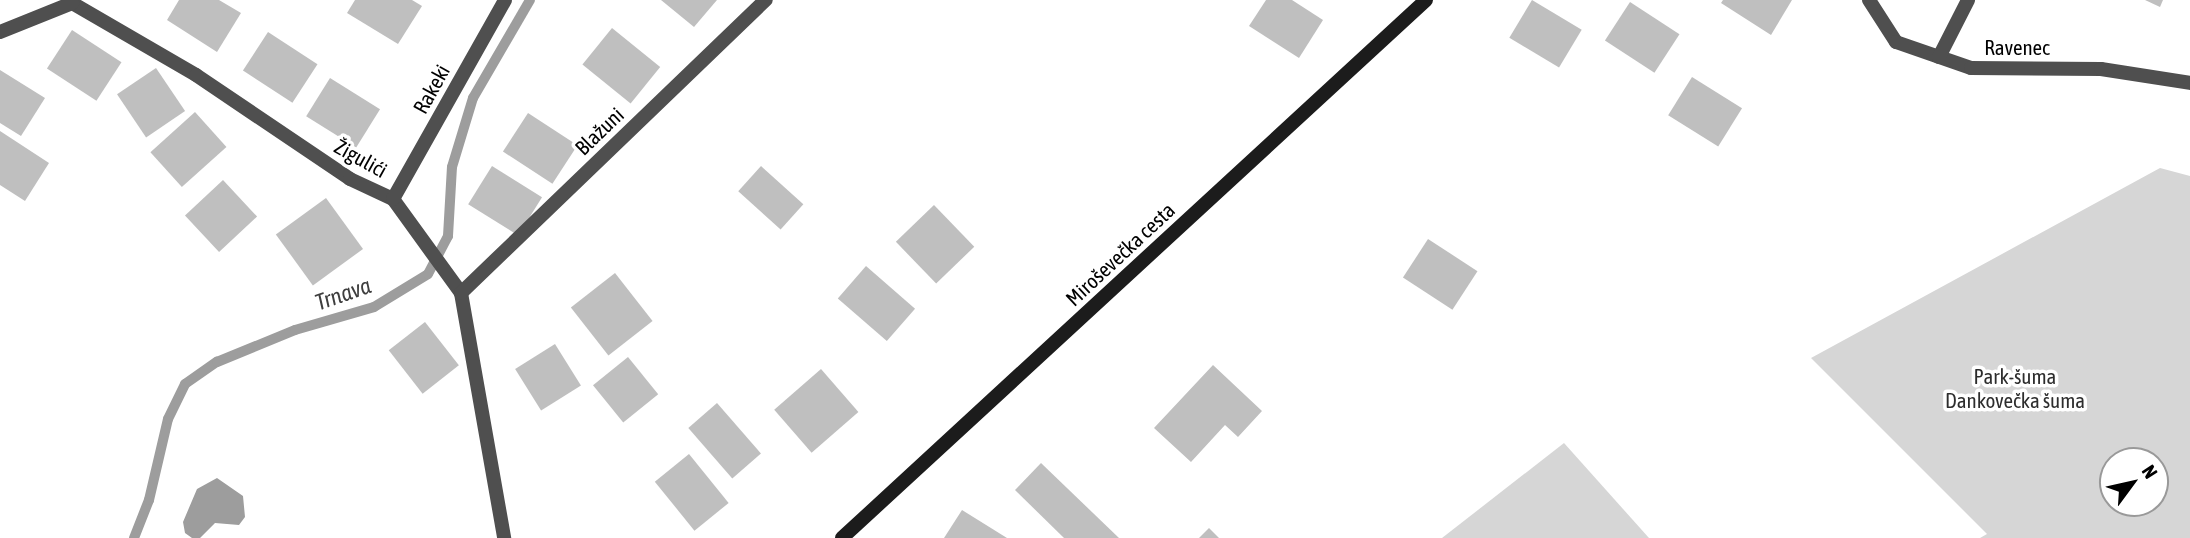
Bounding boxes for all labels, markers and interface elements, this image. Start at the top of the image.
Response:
street label: Ravenec [1984,34,2050,60]
street label: Rakeki [407,60,455,118]
street label: Blažuni [569,102,629,160]
street label: Žigulići [330,133,392,183]
street label: Miroševečka cesta [1060,197,1180,311]
water label: Trnava [311,272,375,316]
park label: Park-šuma Dankovečka šuma [1945,363,2085,413]
north arrow [2099,447,2169,517]
text: N [2138,461,2162,482]

